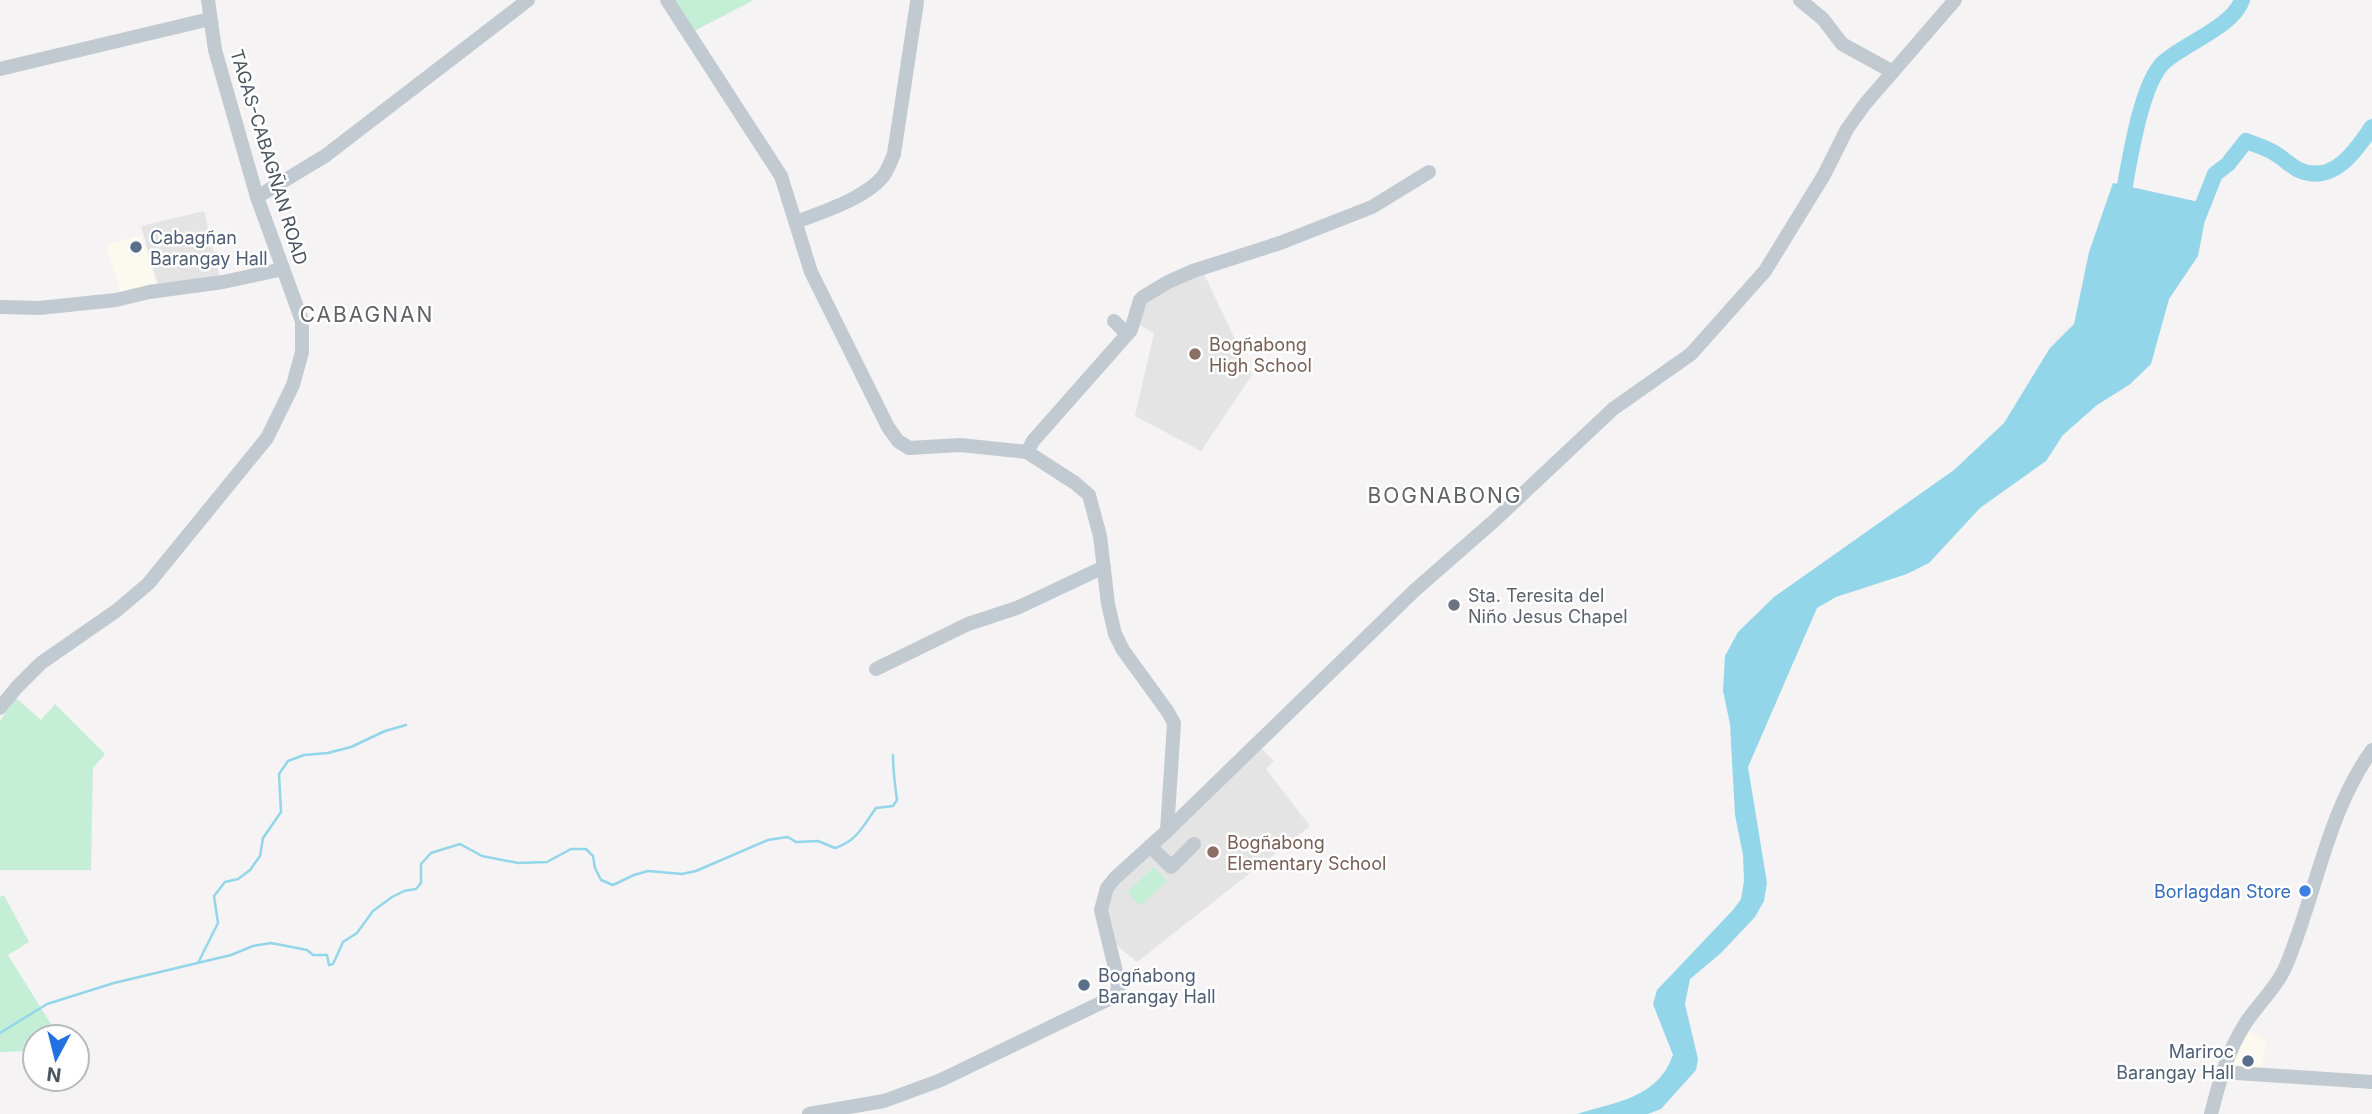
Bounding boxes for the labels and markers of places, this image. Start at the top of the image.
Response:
place label: Cabagñan Barangay Hall [150,227,268,269]
marker: Cabagñan Barangay Hall [128,239,144,255]
place label: Bogñabong High School [1209,334,1312,376]
marker: Bogñabong High School [1187,346,1203,362]
place label: Sta. Teresita del Niño Jesus Chapel [1468,585,1628,627]
marker: Sta. Teresita del Niño Jesus Chapel [1446,597,1462,613]
place label: Bogñabong Elementary School [1227,832,1386,874]
marker: Bogñabong Elementary School [1205,844,1221,860]
place label: Borlagdan Store [2154,881,2291,902]
marker: Borlagdan Store [2297,883,2313,899]
place label: Bogñabong Barangay Hall [1098,965,1216,1007]
marker: Bogñabong Barangay Hall [1076,977,1092,993]
place label: Mariroc Barangay Hall [2116,1041,2234,1083]
marker: Mariroc Barangay Hall [2240,1053,2256,1069]

